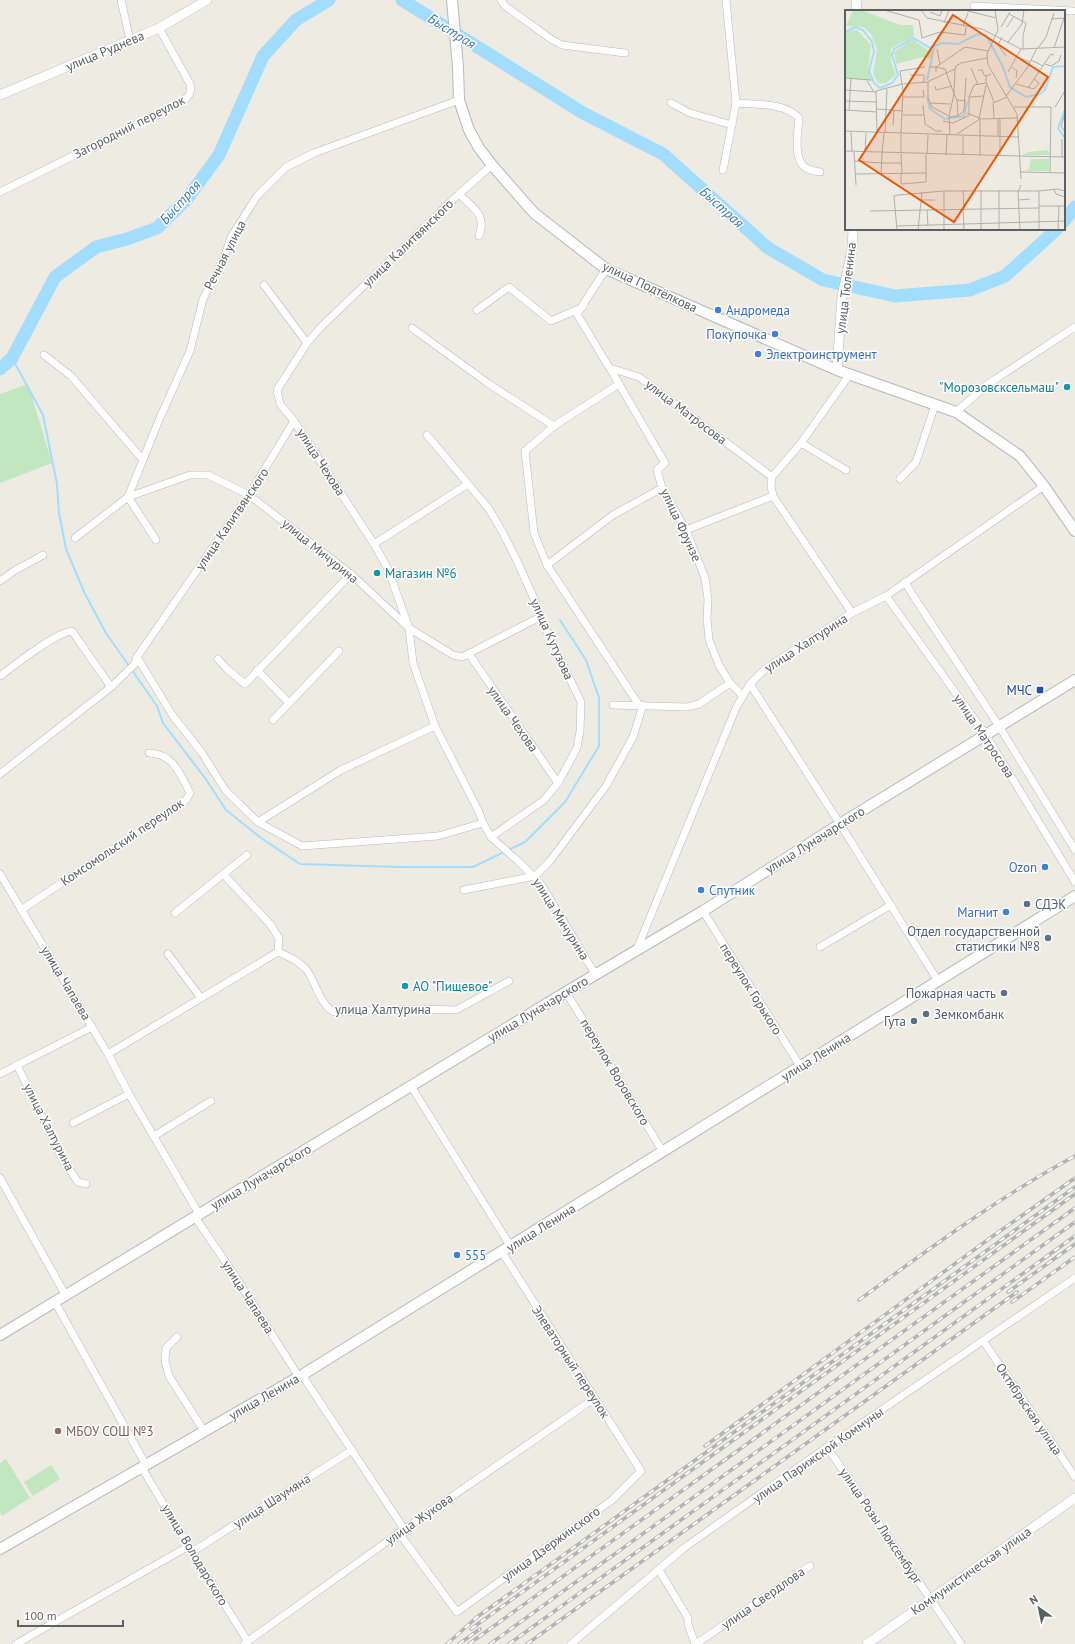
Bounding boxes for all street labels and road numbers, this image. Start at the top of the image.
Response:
street label: улица Руднева [63,27,147,75]
street label: Загородний переулок [70,91,188,163]
street label: улица Калитвянского [359,195,457,291]
street label: Речная улица [200,217,250,293]
street label: улица Тюленина [832,241,860,335]
street label: улица Подтёлкова [600,258,700,316]
street label: улица Матросова [642,376,730,448]
street label: улица Чехова [293,425,349,499]
street label: улица Калитвянского [191,465,273,573]
street label: улица Фрунзе [657,486,705,564]
street label: улица Мичурина [278,515,362,587]
street label: улица Кутузова [526,596,578,682]
street label: улица Халтурина [761,610,851,676]
street label: улица Чехова [484,683,542,755]
street label: улица Матросова [950,691,1018,781]
street label: Комсомольский переулок [57,794,188,890]
street label: улица Луначарского [762,802,868,878]
street label: улица Мичурина [529,875,593,963]
street label: переулок Горького [716,940,786,1038]
street label: улица Чапаева [37,943,95,1023]
street label: улица Луначарского [485,972,591,1046]
street label: улица Халтурина [335,1001,431,1018]
street label: переулок Воровского [576,1016,654,1128]
street label: улица Ленина [778,1029,854,1085]
street label: улица Халтурина [20,1080,78,1174]
street label: улица Луначарского [208,1140,314,1214]
street label: улица Ленина [503,1200,579,1256]
street label: улица Чапаева [218,1257,278,1337]
street label: Элеваторный переулок [528,1302,614,1422]
street label: Октябрьская улица [992,1360,1066,1458]
street label: улица Ленина [226,1370,302,1424]
street label: улица Парижской Коммуны [749,1403,887,1507]
street label: улица Розы Люксембург [836,1465,926,1588]
street label: улица Шаумяна [230,1470,314,1532]
street label: улица Жукова [382,1489,456,1549]
street label: улица Володарского [158,1501,232,1609]
street label: улица Дзержинского [499,1503,603,1585]
street label: Коммунистическая улица [908,1523,1034,1619]
street label: улица Свердлова [718,1563,808,1633]

